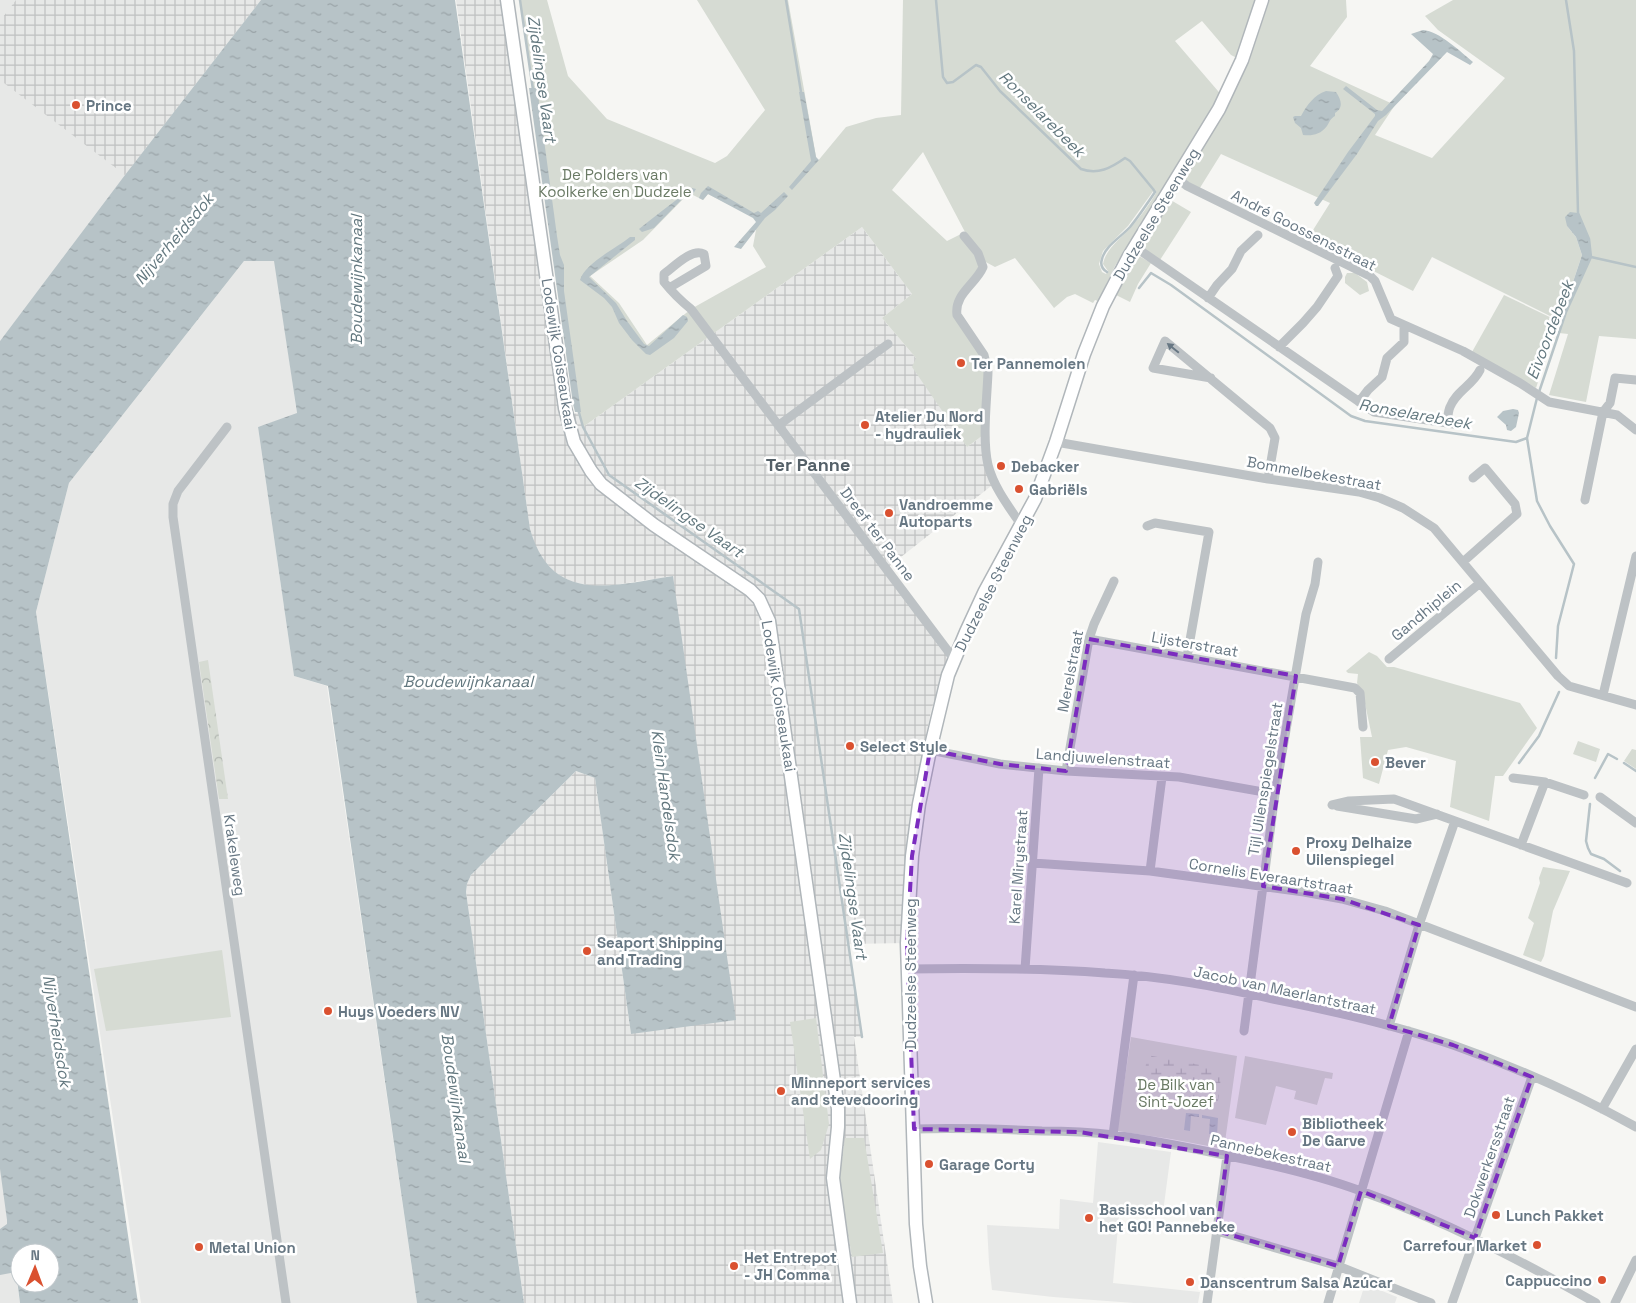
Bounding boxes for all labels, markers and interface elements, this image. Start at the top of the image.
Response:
water label: Zijdelingse Vaart [523,14,562,145]
water label: Ronselarebeek [994,66,1091,163]
place label: Prince [86,96,132,115]
marker: Prince [70,99,82,111]
street label: Dudzeelse Steenweg [1109,144,1203,284]
park label: De Polders van Koolkerke en Dudzele [538,165,692,201]
street label: André Goossensstraat [1228,185,1380,275]
water label: Nijverheidsdok [130,187,220,289]
water label: Boudewijnkanaal [346,213,367,345]
water label: Eivoordebeek [1521,275,1579,382]
street label: Lodewijk Coiseaukaai [538,277,580,431]
one-way arrow [1167,342,1180,353]
place label: Ter Pannemolen [971,354,1085,373]
marker: Ter Pannemolen [955,357,967,369]
water label: Ronselarebeek [1357,394,1475,435]
place label: Atelier Du Nord - hydrauliek [875,407,983,443]
marker: Atelier Du Nord - hydrauliek [859,419,871,431]
street label: Bommelbekestraat [1245,452,1383,494]
district label: Ter Panne [766,453,850,476]
place label: Debacker [1011,457,1079,476]
marker: Debacker [995,460,1007,472]
water label: Zijdelingse Vaart [631,472,749,563]
place label: Gabriëls [1029,480,1088,499]
street label: Dreef ter Panne [836,483,920,585]
marker: Gabriëls [1013,483,1025,495]
place label: Vandroemme Autoparts [899,495,993,531]
marker: Vandroemme Autoparts [883,507,895,519]
street label: Dudzeelse Steenweg [950,511,1036,655]
street label: Gandhiplein [1387,575,1465,645]
street label: Lodewijk Coiseaukaai [758,619,800,773]
street label: Lijsterstraat [1150,627,1240,661]
street label: Merelstraat [1053,628,1087,714]
water label: Boudewijnkanaal [403,671,535,692]
street label: Tijl Uilenspiegelstraat [1243,701,1287,857]
water label: Klein Handelsdok [646,728,686,864]
place label: Select Style [860,737,948,756]
marker: Select Style [844,740,856,752]
street label: Landjuwelenstraat [1035,744,1171,772]
place label: Bever [1385,753,1426,772]
marker: Bever [1369,756,1381,768]
street label: Karel Mirystraat [1005,809,1031,925]
street label: Krakeleweg [220,813,250,897]
water label: Zijdelingse Vaart [834,831,873,962]
place label: Proxy Delhaize Uilenspiegel [1306,833,1413,869]
marker: Proxy Delhaize Uilenspiegel [1290,845,1302,857]
street label: Cornelis Everaartstraat [1188,854,1354,898]
street label: Dudzeelse Steenweg [901,898,920,1050]
place label: Seaport Shipping and Trading [597,933,723,969]
marker: Seaport Shipping and Trading [581,945,593,957]
street label: Jacob van Maerlantstraat [1192,961,1378,1019]
water label: Nijverheidsdok [38,974,77,1091]
place label: Huys Voeders NV [338,1002,459,1021]
marker: Huys Voeders NV [322,1005,334,1017]
water label: Boudewijnkanaal [437,1032,476,1166]
place label: Minneport services and stevedooring [791,1073,931,1109]
park label: De Bilk van Sint-Jozef [1137,1075,1215,1111]
marker: Minneport services and stevedooring [775,1085,787,1097]
street label: Dokwerkersstraat [1459,1094,1519,1220]
place label: Bibliotheek De Garve [1302,1114,1385,1150]
marker: Bibliotheek De Garve [1286,1126,1298,1138]
street label: Pannebekestraat [1209,1130,1333,1176]
place label: Garage Corty [939,1155,1035,1174]
marker: Garage Corty [923,1158,935,1170]
place label: Basisschool van het GO! Pannebeke [1099,1200,1236,1236]
place label: Lunch Pakket [1506,1206,1604,1225]
marker: Lunch Pakket [1490,1209,1502,1221]
marker: Basisschool van het GO! Pannebeke [1083,1212,1095,1224]
place label: Carrefour Market [1403,1236,1527,1255]
place label: Metal Union [209,1238,296,1257]
marker: Carrefour Market [1531,1239,1543,1251]
marker: Metal Union [193,1241,205,1253]
north arrow [10,1243,60,1293]
text: N [30,1246,40,1264]
place label: Het Entrepot - JH Comma [744,1248,837,1284]
marker: Het Entrepot - JH Comma [728,1260,740,1272]
place label: Cappuccino [1505,1271,1592,1290]
place label: Danscentrum Salsa Azúcar [1200,1273,1393,1292]
marker: Cappuccino [1596,1274,1608,1286]
marker: Danscentrum Salsa Azúcar [1184,1276,1196,1288]

